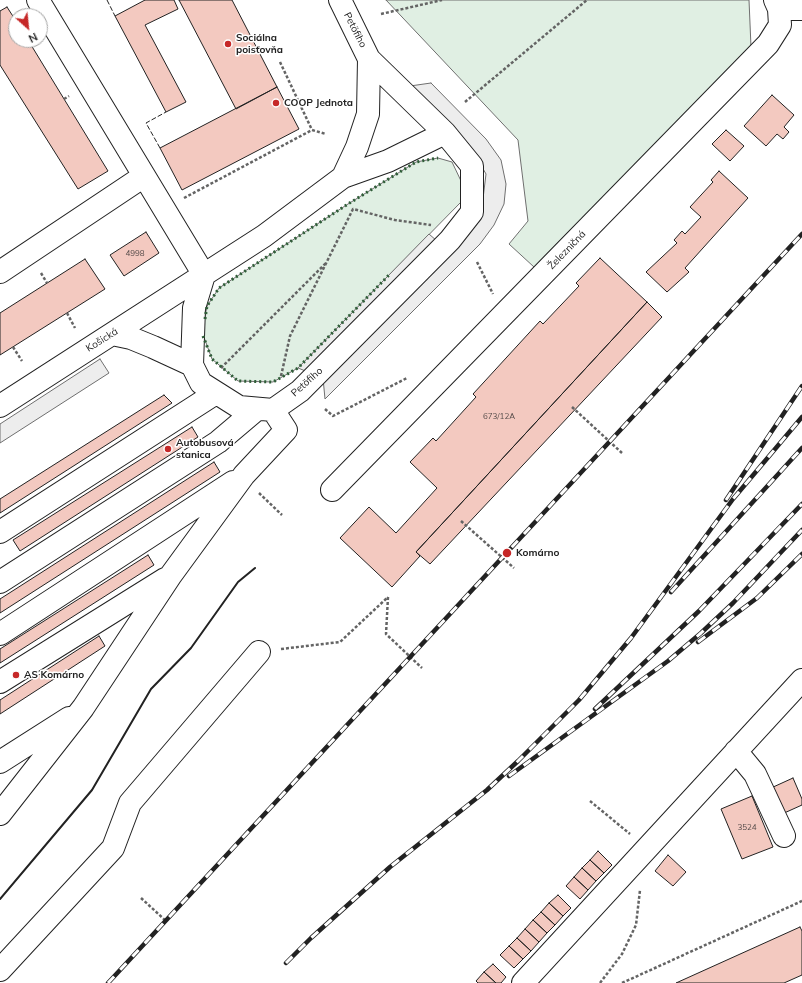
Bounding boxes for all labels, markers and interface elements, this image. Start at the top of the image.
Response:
north arrow [8,8,48,48]
street label: Petöfiho [341,10,369,50]
text: N [26,30,40,46]
place label: Sociálna poisťovňa [236,32,283,56]
marker: Sociálna poisťovňa [223,39,233,49]
place label: COOP Jednota [284,97,353,109]
marker: COOP Jednota [271,98,281,108]
street label: Železničná [546,228,588,272]
house number: 4998 [125,249,145,259]
street label: Košická [84,326,120,354]
street label: Petöfiho [289,365,325,399]
house number: 673/12A [483,412,515,422]
place label: Autobusová stanica [176,437,234,460]
marker: Autobusová stanica [163,444,173,454]
marker: Komárno [501,547,513,559]
place label: Komárno [516,547,560,559]
place label: AS Komárno [24,669,84,681]
marker: AS Komárno [11,670,21,680]
house number: 3524 [737,823,757,833]

